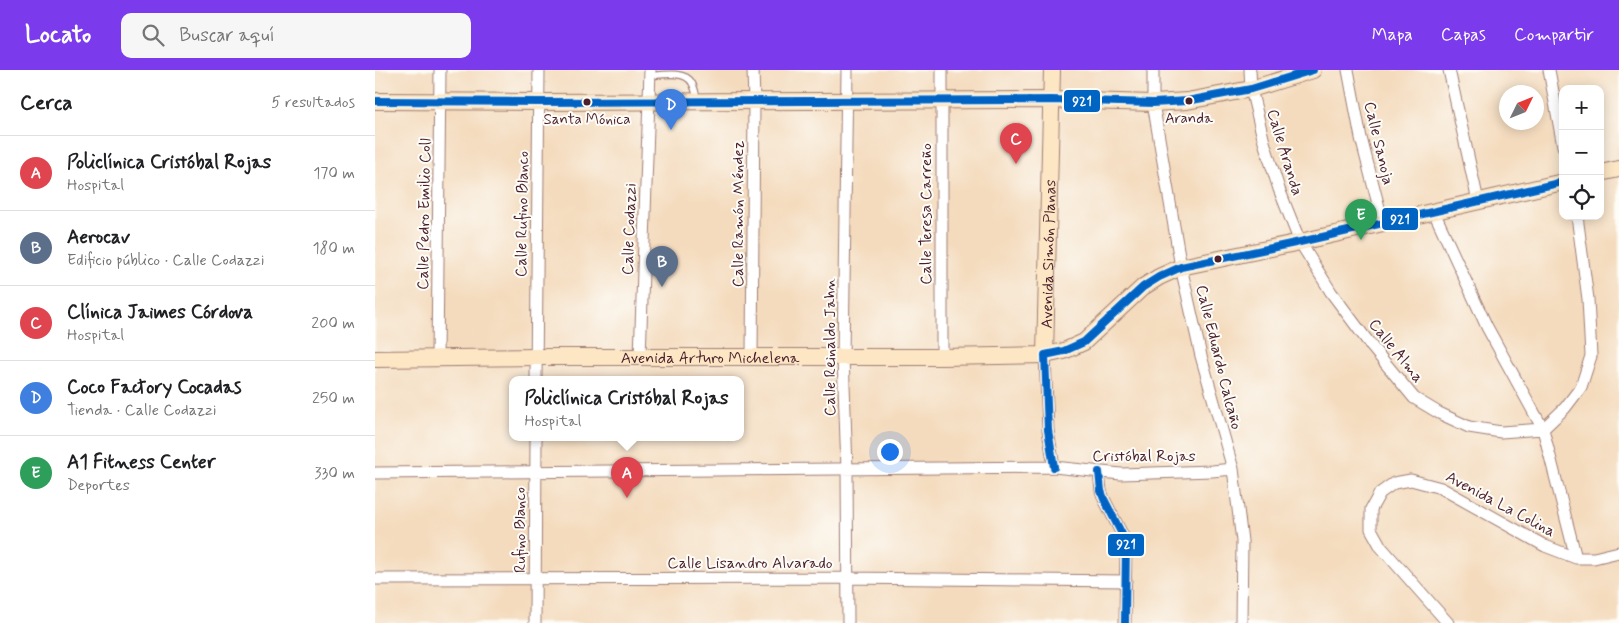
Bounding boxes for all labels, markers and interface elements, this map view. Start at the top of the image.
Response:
search box [121,13,471,58]
text: Locato [25,20,91,51]
icon: search [139,21,167,49]
text: Buscar aquí [179,23,275,48]
text: Mapa [1372,23,1413,47]
text: Capas [1441,23,1486,47]
text: Compartir [1514,23,1594,47]
north arrow [1499,85,1544,130]
map controls [1559,85,1604,220]
button: + [1559,85,1604,130]
text: Cerca [20,89,73,117]
pin: D [655,89,687,130]
line badge: 921 [1063,89,1101,113]
text: 5 resultados [271,92,355,113]
text: 921 [1072,93,1092,111]
marker: Aranda [1184,96,1194,106]
marker: Santa Mónica [582,97,592,107]
street label: Calle Sanoja [1359,100,1398,187]
street label: Calle Aranda [1261,107,1308,198]
place label: Aranda [1165,109,1214,129]
place label: Santa Mónica [543,110,631,130]
pin: C [1000,123,1032,164]
button: − [1559,130,1604,175]
street label: Calle Pedro Emilio Coll [413,138,436,290]
street label: Calle Ramón Méndez [728,141,749,287]
street label: Calle Teresa Carreño [916,143,937,285]
text: Policlínica Cristóbal Rojas [67,150,271,175]
street label: Calle Rufino Blanco [511,151,534,277]
text: A [31,163,41,184]
text: 170 m [313,163,355,184]
text: Hospital [67,175,124,196]
button: locate [1559,175,1604,220]
street label: Avenida Simón Planas [1037,179,1061,329]
street label: Calle Codazzi [617,183,642,275]
pin: E [1345,199,1377,240]
line badge: 921 [1381,207,1419,231]
text: 921 [1390,211,1410,229]
text: Aerocav [67,225,130,250]
text: B [31,238,41,259]
text: 180 m [312,238,355,259]
pin: B [646,246,678,287]
text: Edificio público · Calle Codazzi [67,250,264,271]
unlabelled marker [1213,254,1223,264]
street label: Calle Reinaldo Jahn [820,277,841,416]
street label: Calle Eduardo Calcaño [1190,283,1247,432]
text: Clínica Jaimes Córdova [67,300,253,325]
text: C [30,313,42,334]
text: 200 m [311,313,355,334]
street label: Calle Alma [1364,315,1428,387]
text: Hospital [67,325,124,346]
street label: Avenida Arturo Michelena [621,348,800,369]
text: Coco Factory Cocadas [67,375,242,400]
popup [509,376,744,441]
text: Policlínica Cristóbal Rojas [524,386,729,411]
text: D [30,388,42,409]
text: 250 m [312,388,355,409]
text: Tienda · Calle Codazzi [67,400,217,421]
text: Hospital [524,411,582,432]
your location [877,439,903,465]
street label: Cristóbal Rojas [1092,446,1196,467]
text: A1 Fitness Center [67,450,216,475]
pin: A [611,457,643,498]
text: E [31,463,41,484]
text: 330 m [314,463,355,484]
street label: Avenida La Colina [1442,467,1559,542]
text: Deportes [67,475,130,496]
street label: Rufino Blanco [510,487,531,573]
line badge: 921 [1107,533,1145,557]
text: 921 [1116,536,1136,554]
street label: Calle Lisandro Alvarado [667,553,833,574]

